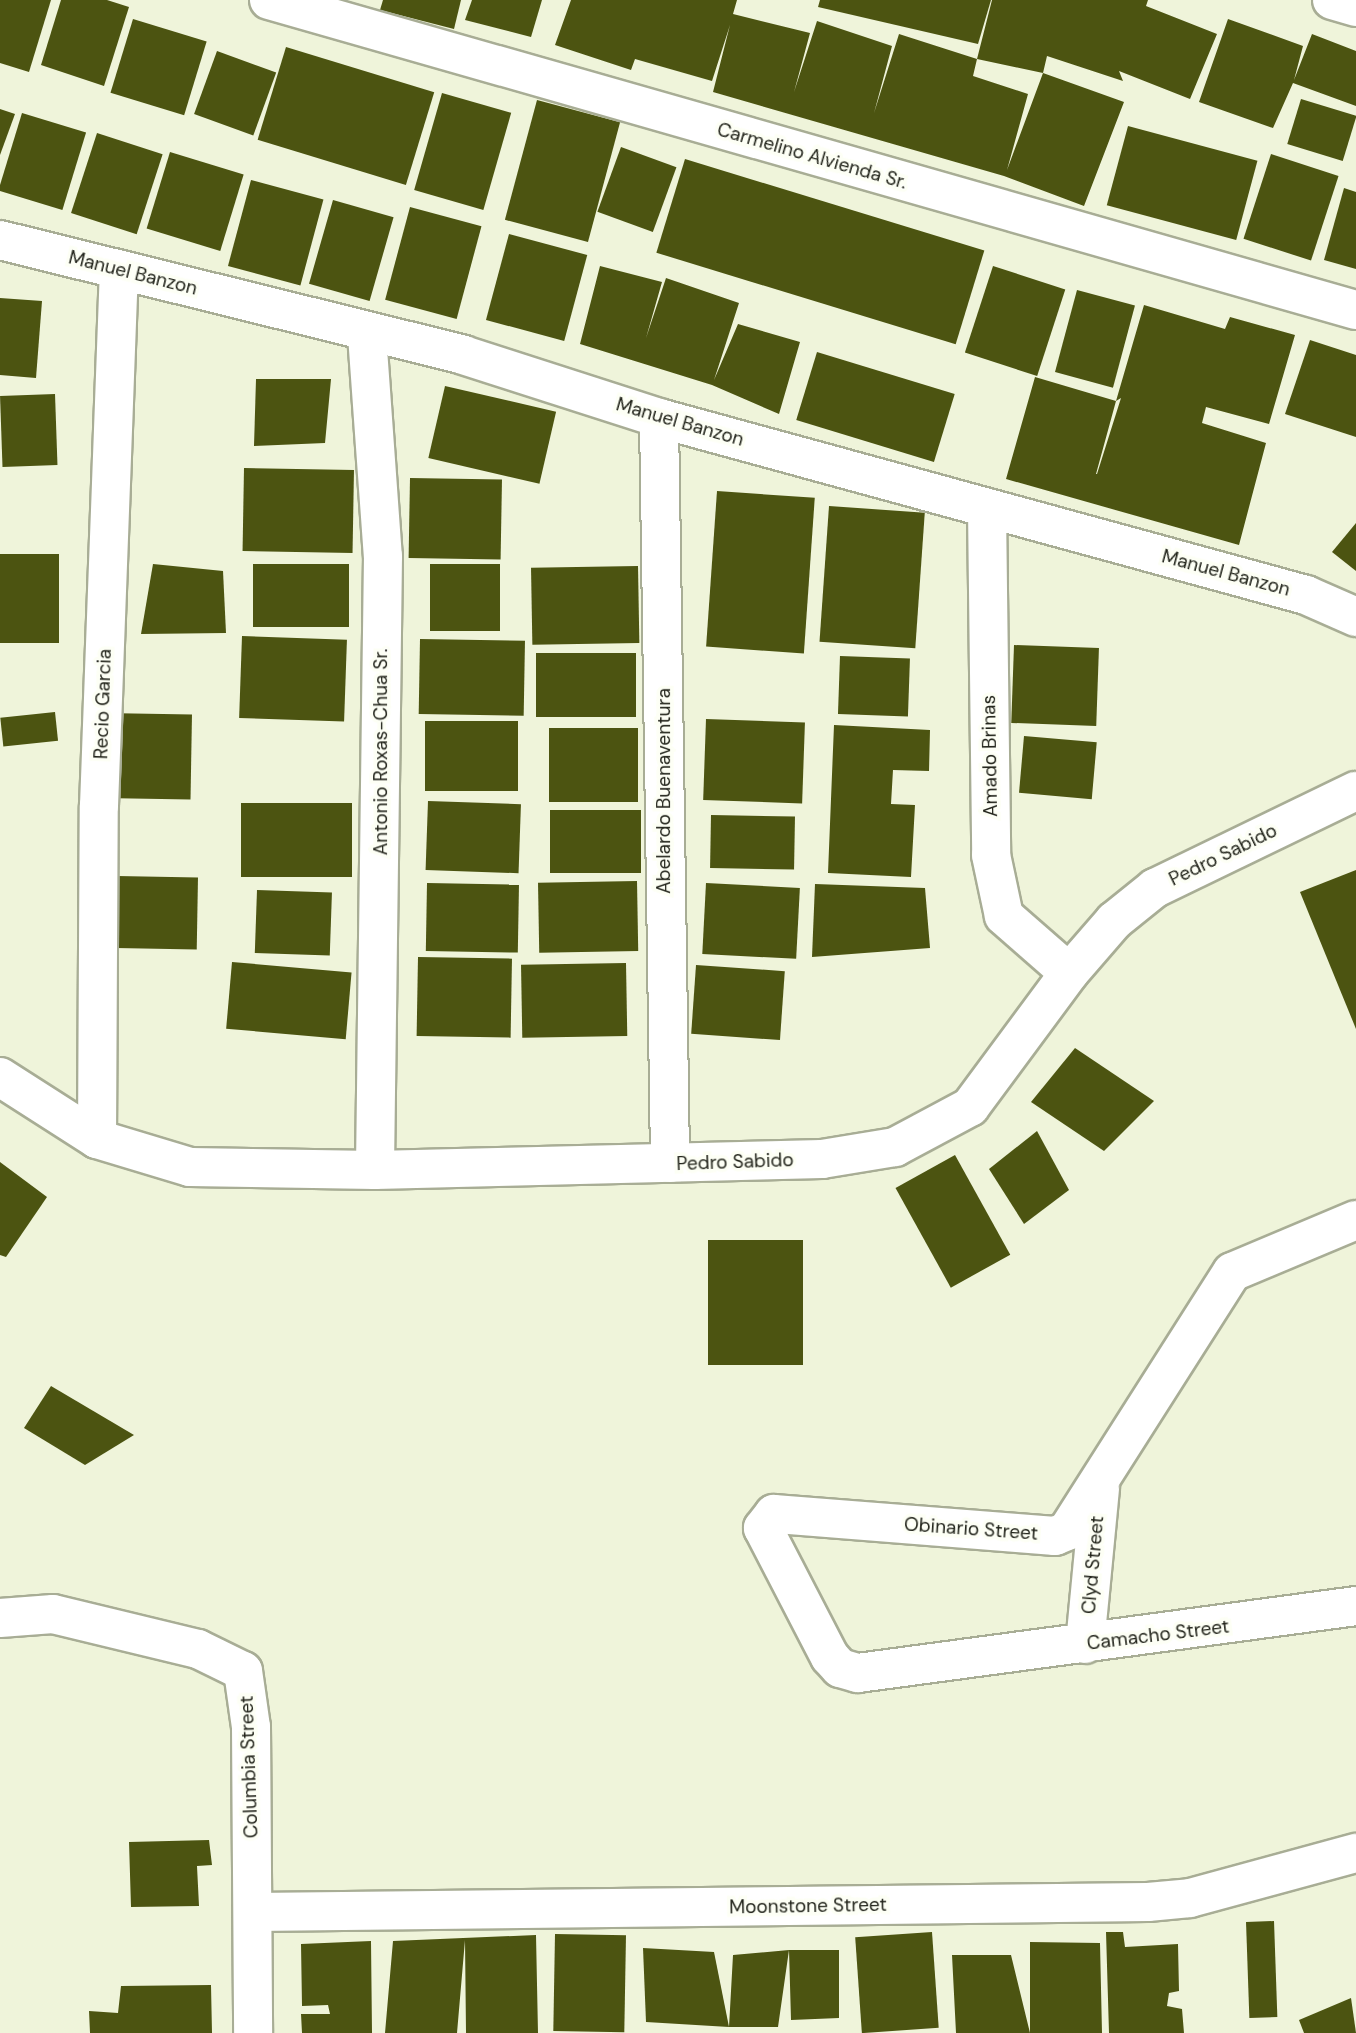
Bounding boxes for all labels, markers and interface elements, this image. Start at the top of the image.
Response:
street label: Carmelino Alvienda Sr. [715,118,909,194]
street label: Manuel Banzon [66,246,200,300]
street label: Manuel Banzon [614,393,746,451]
street label: Manuel Banzon [1159,545,1293,601]
street label: Recio Garcia [90,648,116,760]
street label: Antonio Roxas-Chua Sr. [370,649,392,855]
street label: Abelardo Buenaventura [653,688,675,894]
street label: Amado Brinas [978,695,1002,817]
street label: Pedro Sabido [1165,819,1281,891]
street label: Pedro Sabido [676,1149,794,1175]
street label: Obinario Street [903,1513,1039,1545]
street label: Clyd Street [1077,1515,1109,1615]
street label: Camacho Street [1086,1615,1230,1655]
street label: Columbia Street [235,1695,263,1839]
street label: Moonstone Street [729,1893,887,1919]

